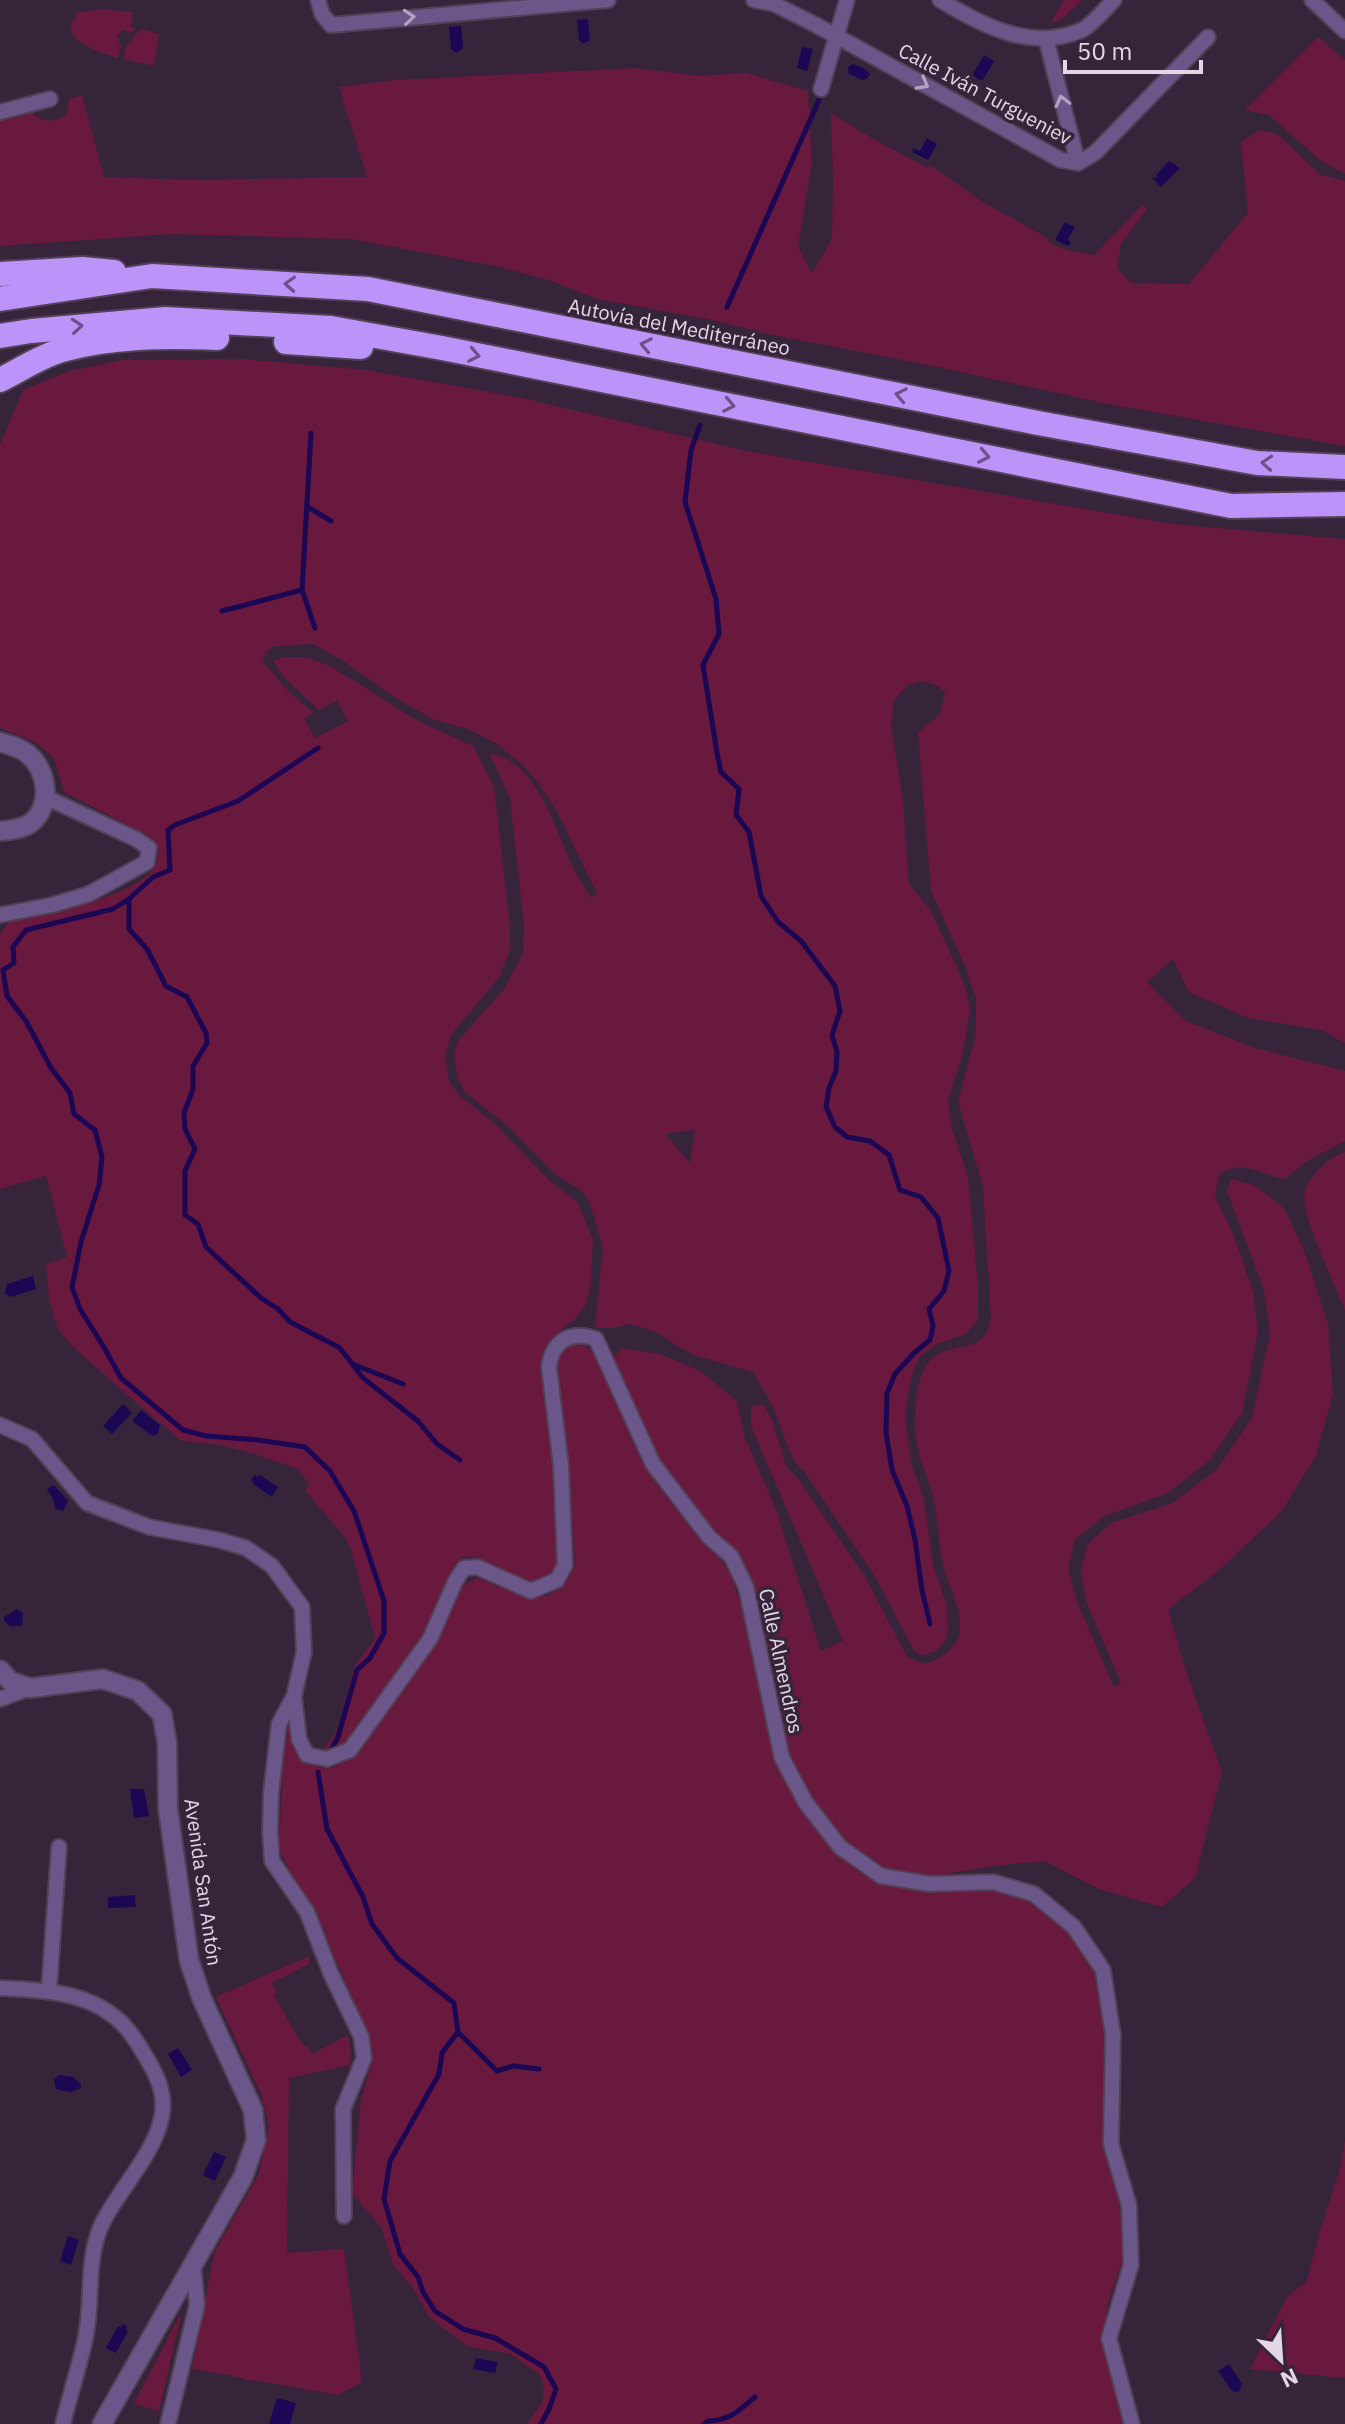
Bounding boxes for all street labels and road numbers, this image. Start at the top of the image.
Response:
street label: Calle Iván Turgueniev [894,36,1077,151]
street label: Autovía del Mediterráneo [566,292,792,361]
street label: Calle Almendros [753,1586,810,1736]
street label: Avenida San Antón [178,1797,229,1967]

